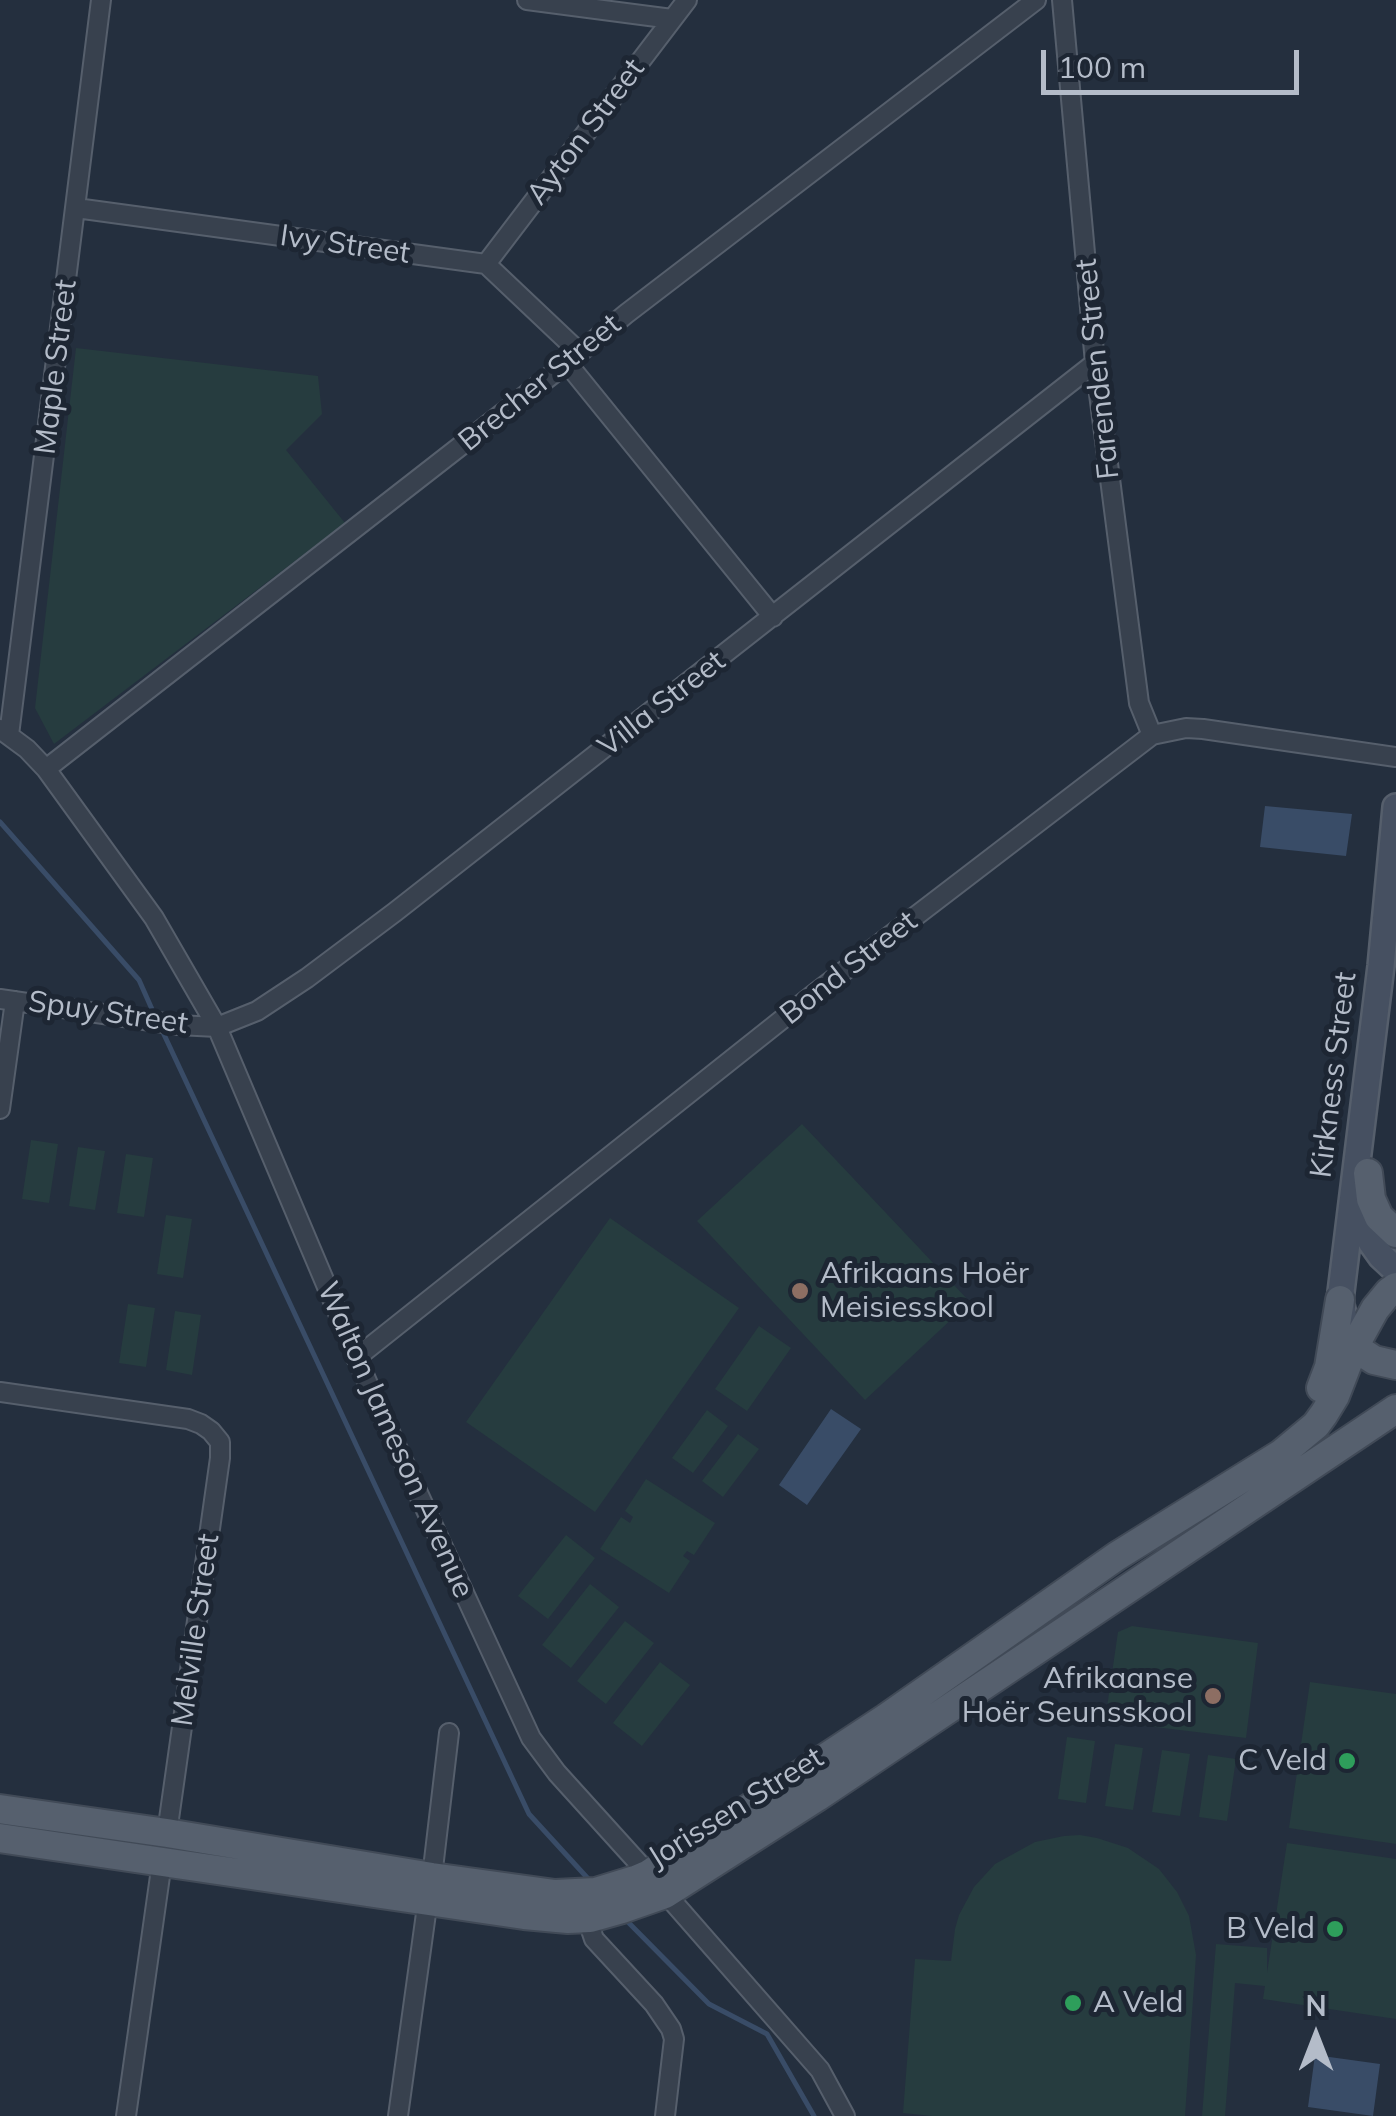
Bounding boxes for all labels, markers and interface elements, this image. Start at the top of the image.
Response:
scale bar [1046,30,1304,92]
text: 100 m [1058,48,1146,86]
street label: Ayton Street [519,52,653,212]
street label: Ivy Street [278,218,412,272]
street label: Farenden Street [1069,257,1127,481]
street label: Maple Street [27,277,85,457]
street label: Brecher Street [452,307,628,459]
street label: Villa Street [591,643,733,765]
street label: Bond Street [773,903,925,1033]
street label: Kirkness Street [1304,970,1364,1180]
street label: Spuy Street [26,984,190,1042]
place label: Afrikaans Hoër Meisiesskool [820,1256,1029,1326]
street label: Walton Jameson Avenue [309,1276,481,1604]
marker: Afrikaans Hoër Meisiesskool [789,1280,811,1302]
street label: Melville Street [165,1532,227,1728]
place label: Afrikaanse Hoër Seunsskool [962,1661,1193,1732]
marker: Afrikaanse Hoër Seunsskool [1202,1685,1224,1707]
street label: Jorissen Street [642,1740,830,1876]
place label: C Veld [1238,1743,1327,1779]
marker: C Veld [1336,1750,1358,1772]
place label: B Veld [1226,1911,1315,1947]
marker: B Veld [1324,1918,1346,1940]
place label: A Veld [1093,1985,1184,2021]
north arrow [1266,1986,1366,2086]
text: N [1305,1988,1327,2023]
marker: A Veld [1062,1992,1084,2014]

